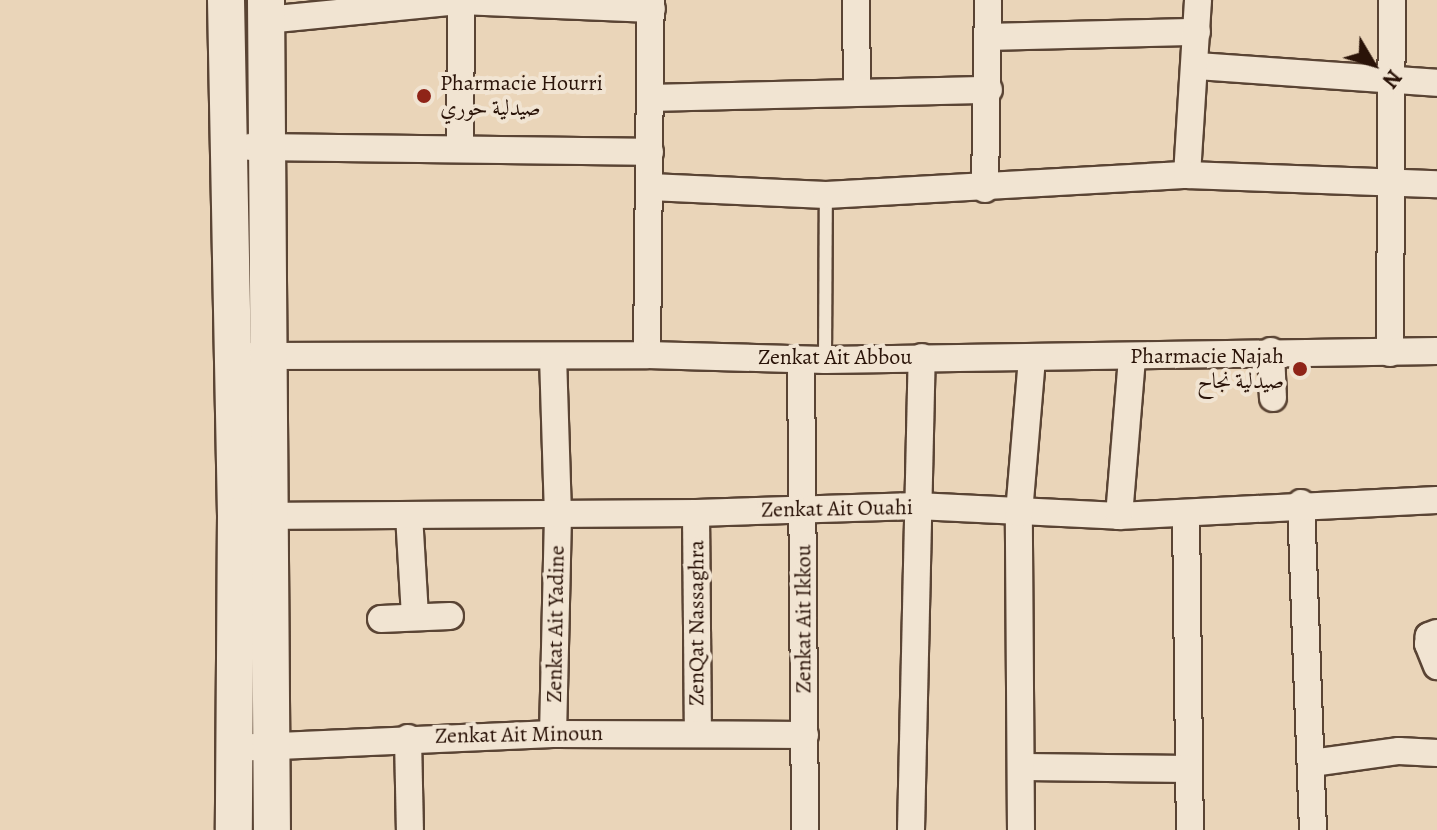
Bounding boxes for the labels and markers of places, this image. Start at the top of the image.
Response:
place label: Pharmacie Hourri صيدلية حوري [440,70,603,122]
marker: Pharmacie Hourri صيدلية حوري [415,87,433,105]
place label: Pharmacie Najah صيدلية نجاح [1130,343,1284,394]
marker: Pharmacie Najah صيدلية نجاح [1291,360,1309,378]

